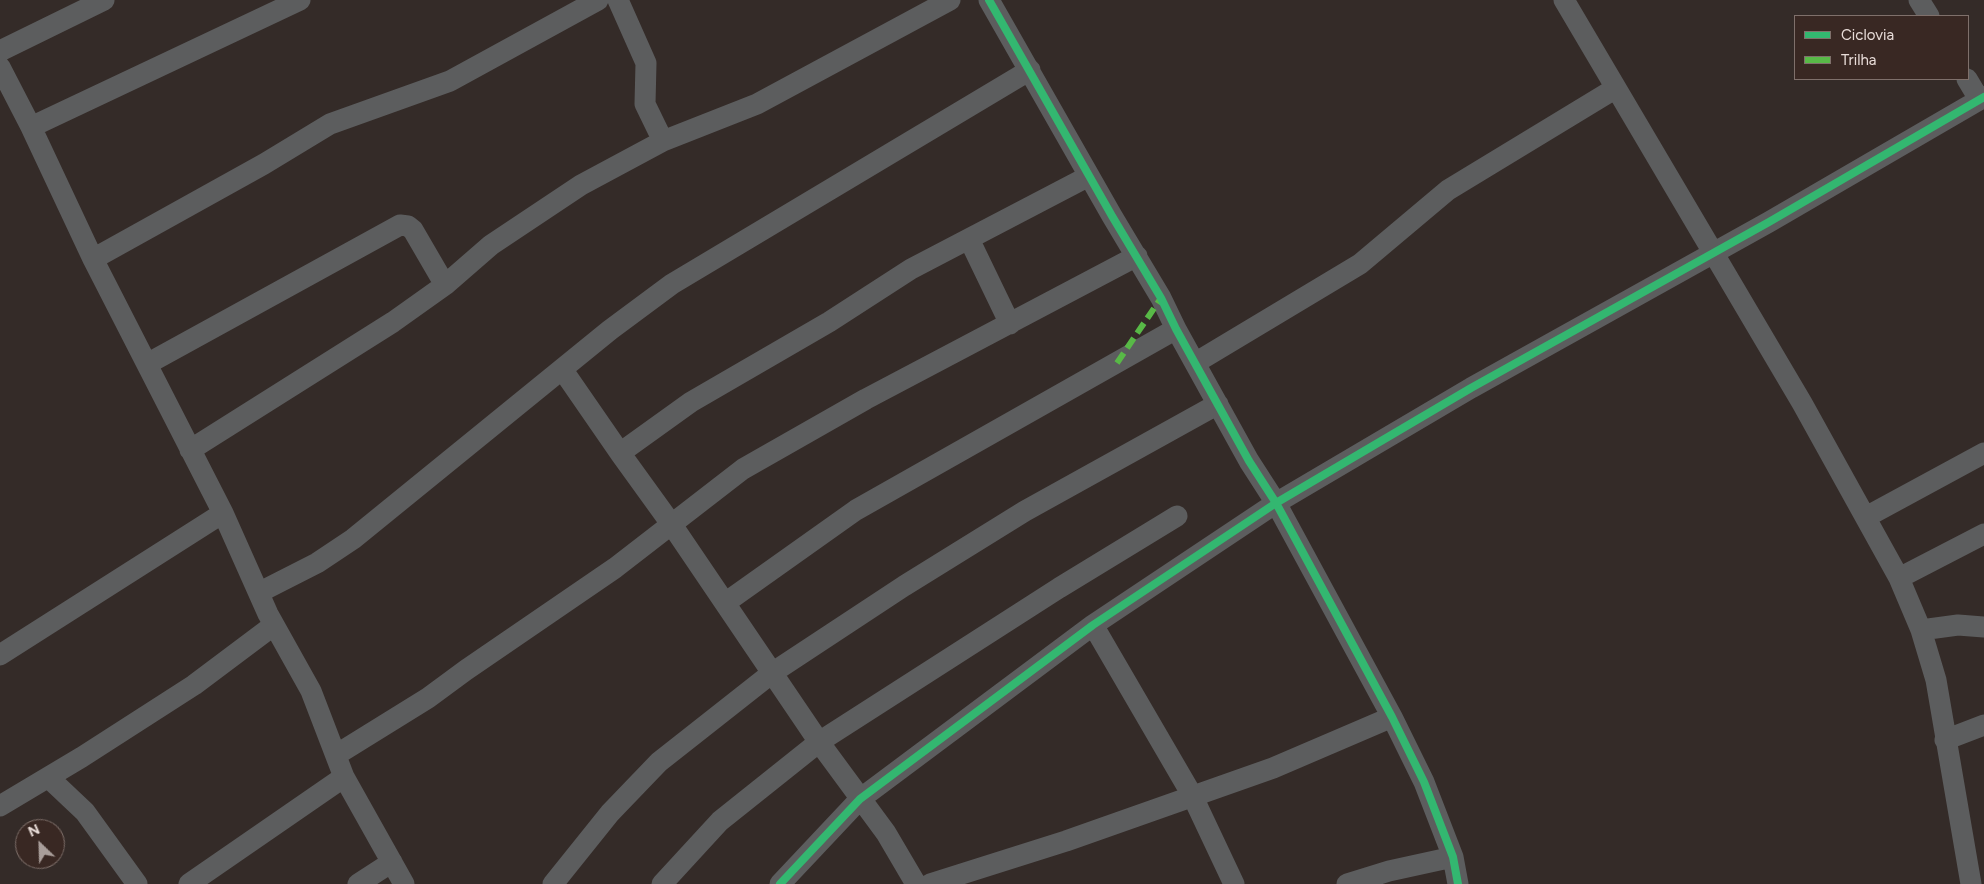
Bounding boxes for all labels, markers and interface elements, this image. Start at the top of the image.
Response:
legend [1794,15,1969,80]
text: Ciclovia [1841,26,1894,44]
text: Trilha [1841,51,1876,69]
north arrow [15,819,65,869]
text: N [26,821,42,841]

